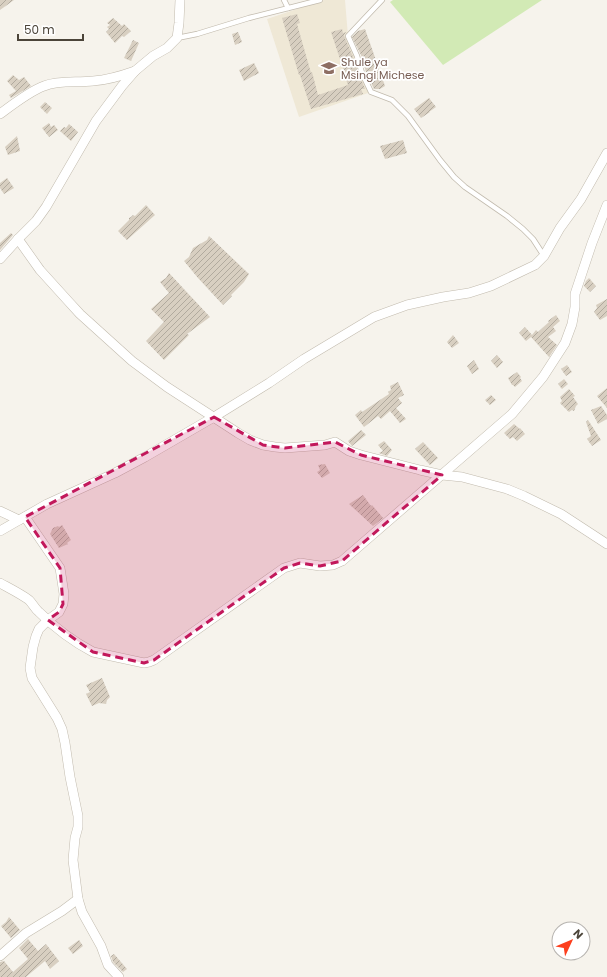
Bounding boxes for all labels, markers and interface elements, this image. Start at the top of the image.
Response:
scale bar [18,16,83,42]
text: 50 m [24,21,55,38]
place label: Shule ya Msingi Michese [341,54,424,83]
school or university icon: Shule ya Msingi Michese [320,59,338,77]
north arrow [551,921,591,961]
text: N [570,926,587,943]

